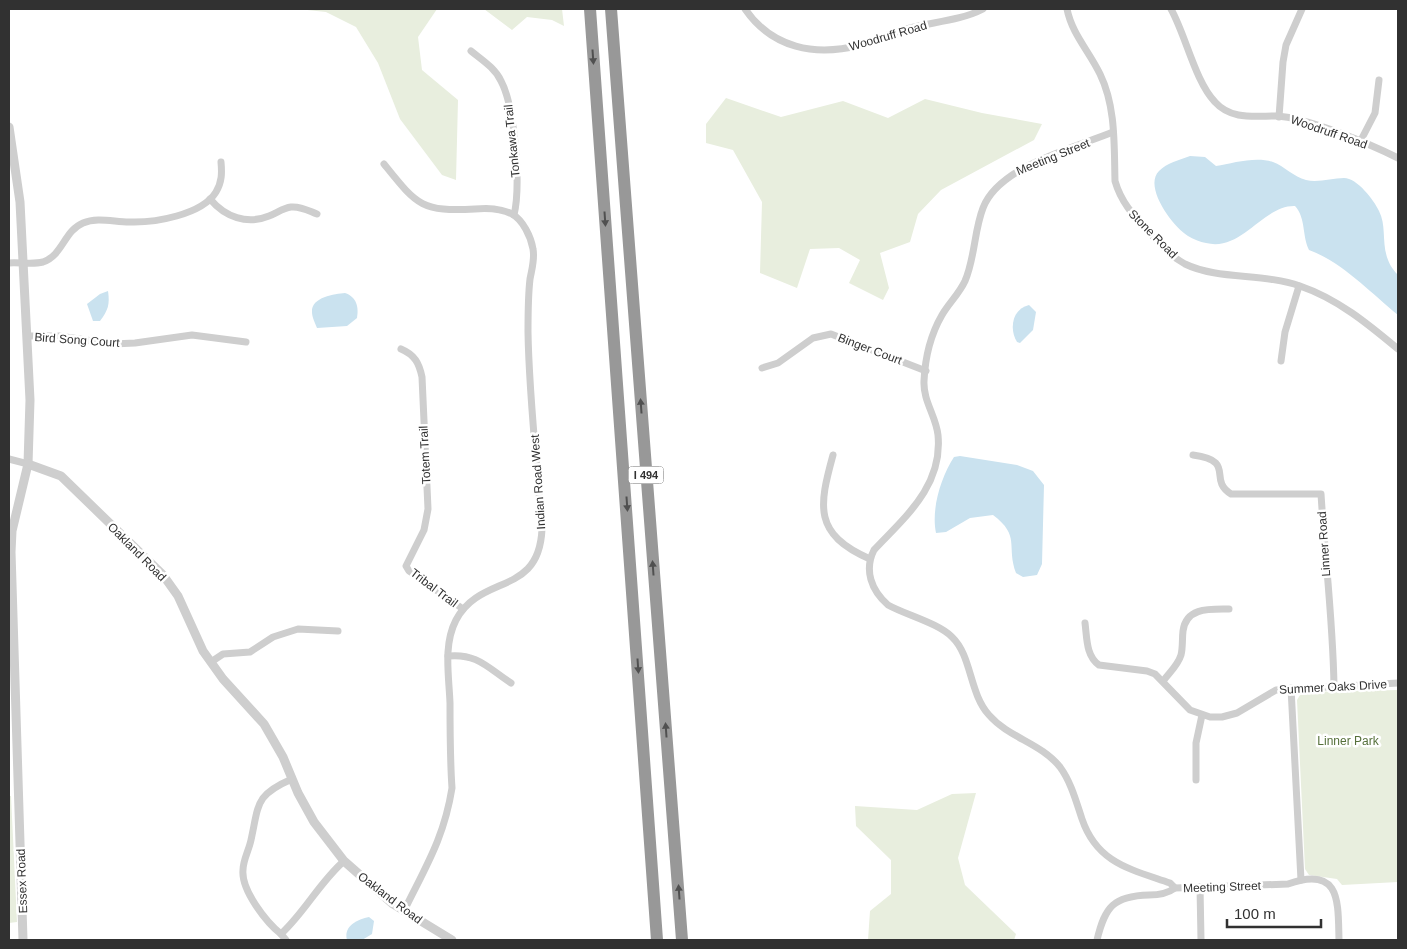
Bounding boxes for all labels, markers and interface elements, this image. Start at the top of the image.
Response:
street label: Woodruff Road [847,18,929,54]
one-way arrow [590,50,598,66]
street label: Tonkawa Trail [501,104,523,178]
street label: Woodruff Road [1289,112,1369,152]
street label: Meeting Street [1014,136,1092,178]
street label: Stone Road [1126,207,1180,261]
one-way arrow [602,212,610,228]
street label: Bird Song Court [34,330,121,350]
street label: Binger Court [836,330,905,368]
one-way arrow [636,397,644,413]
street label: Totem Trail [416,425,434,485]
street label: Indian Road West [528,433,548,530]
road number: I 494 [628,466,664,484]
one-way arrow [623,496,631,512]
street label: Linner Road [1315,511,1333,577]
street label: Oakland Road [105,520,169,584]
one-way arrow [649,559,657,575]
street label: Tribal Trail [408,566,460,610]
one-way arrow [635,658,643,674]
street label: Summer Oaks Drive [1279,677,1388,697]
one-way arrow [662,721,670,737]
park label: Linner Park [1317,734,1380,748]
street label: Essex Road [14,848,30,914]
street label: Oakland Road [355,869,425,927]
street label: Meeting Street [1183,879,1262,895]
one-way arrow [674,883,682,899]
scale bar [1227,896,1321,928]
text: 100 m [1234,905,1276,922]

